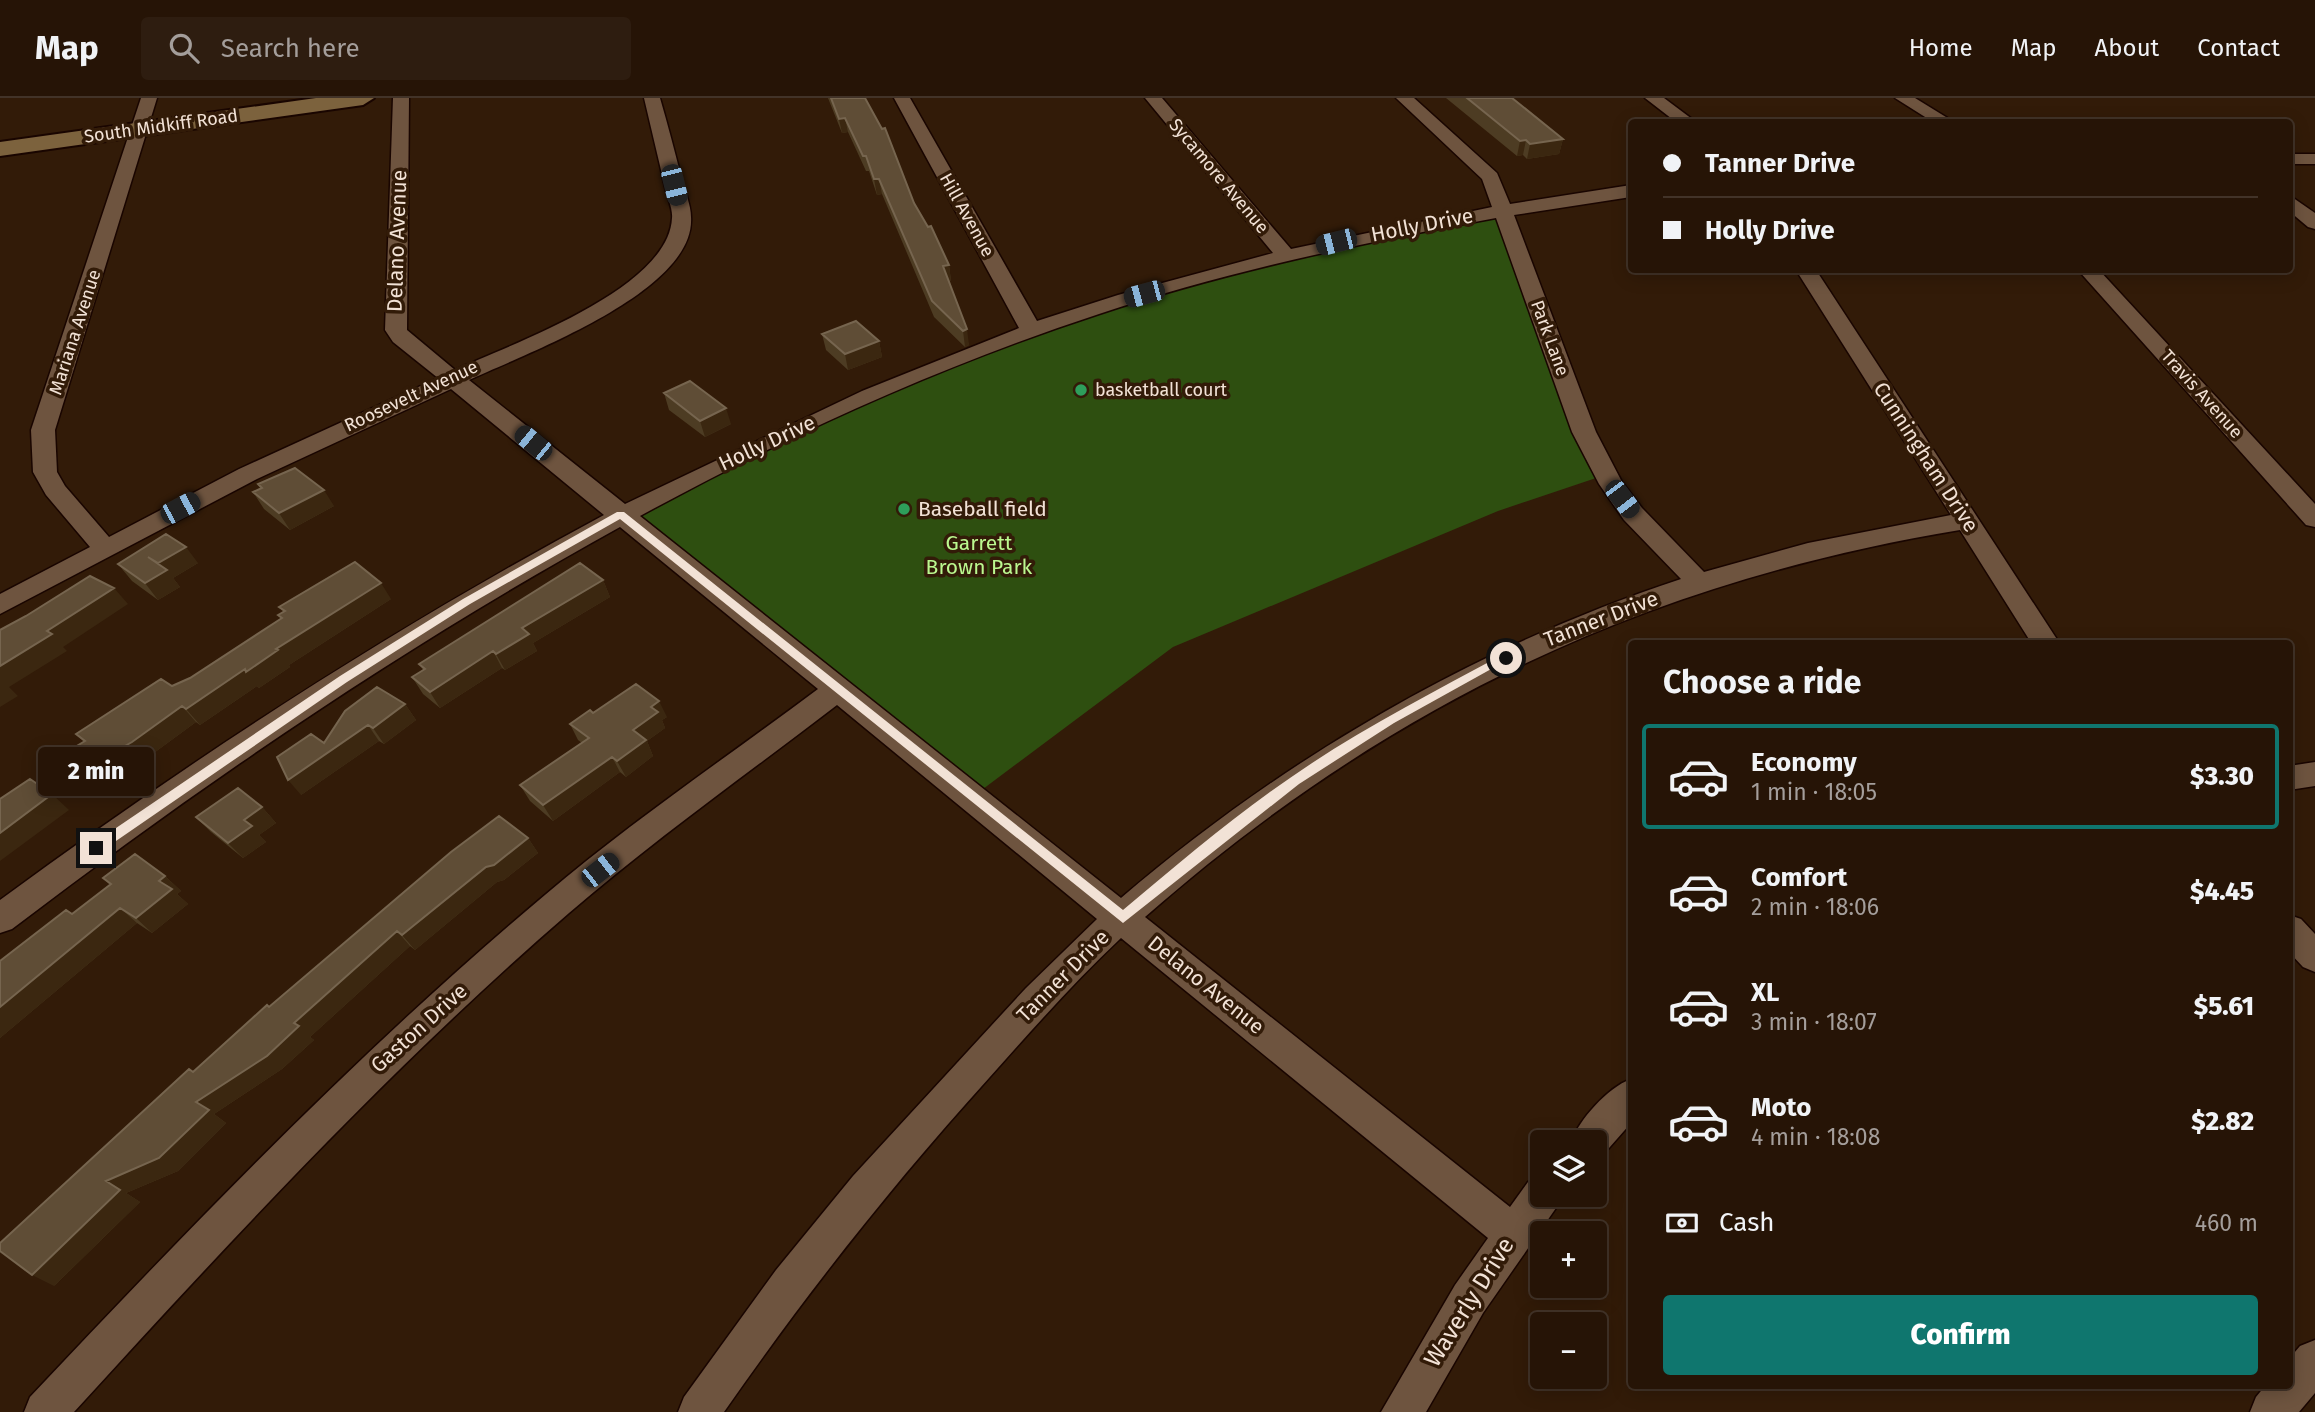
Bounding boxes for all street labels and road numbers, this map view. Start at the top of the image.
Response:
street label: South Midkiff Road [83,104,239,148]
street label: Sycamore Avenue [1165,114,1273,238]
street label: Delano Avenue [382,169,412,313]
street label: Hill Avenue [935,169,999,261]
street label: Holly Drive [1369,202,1475,248]
street label: Mariana Avenue [44,267,106,397]
street label: Park Lane [1526,297,1574,379]
street label: Travis Avenue [2157,345,2247,443]
street label: Roosevelt Avenue [341,355,481,437]
street label: Cunningham Drive [1868,377,1984,537]
street label: Holly Drive [714,409,820,477]
street label: Tanner Drive [1540,585,1662,653]
street label: Tanner Drive [1011,924,1115,1028]
street label: Delano Avenue [1143,930,1269,1040]
street label: Gaston Drive [365,978,473,1078]
street label: Waverly Drive [1418,1232,1520,1372]

